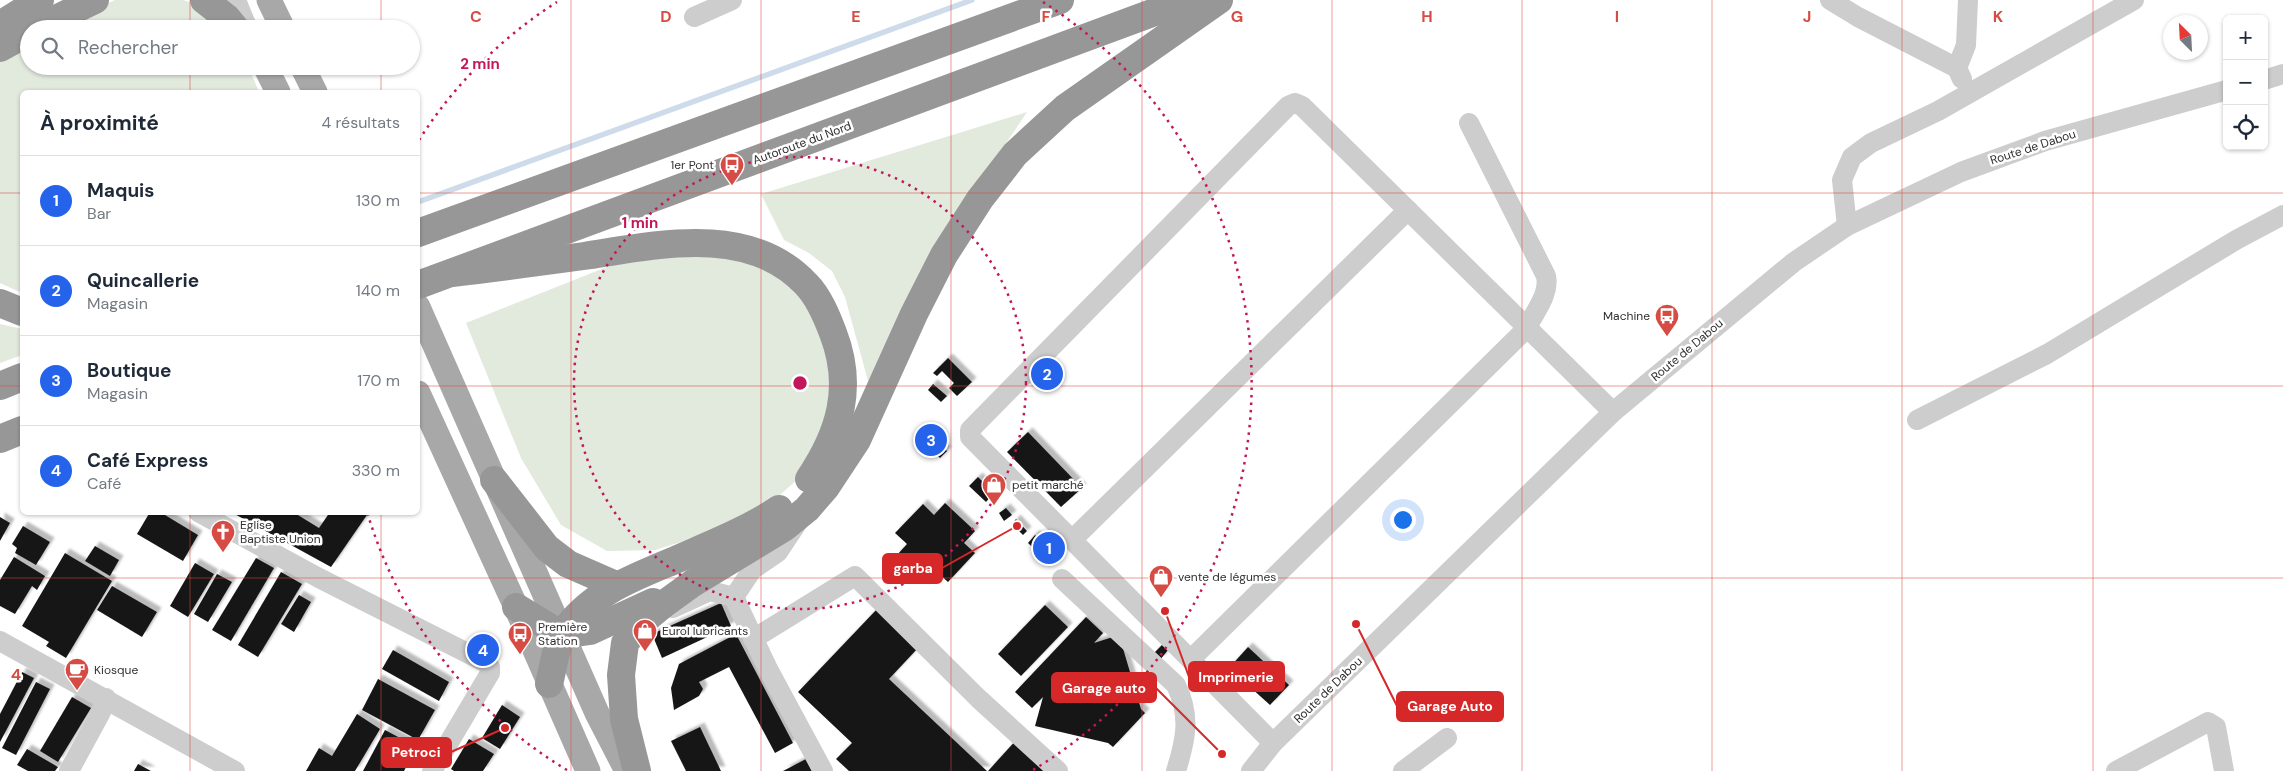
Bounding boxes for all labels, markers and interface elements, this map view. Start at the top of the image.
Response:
text: C [470,6,482,27]
text: D [660,6,672,27]
text: E [851,6,861,27]
text: F [1042,6,1051,27]
text: G [1231,6,1243,27]
text: H [1421,6,1433,27]
text: I [1615,6,1619,27]
text: J [1803,6,1811,27]
text: K [1993,6,2004,27]
north arrow [2163,15,2208,60]
map controls [2223,15,2268,150]
button: + [2223,15,2268,60]
search box [20,20,420,75]
icon: search [38,34,66,62]
text: Rechercher [78,35,178,60]
text: 2 min [460,54,500,74]
button: − [2223,60,2268,105]
button: locate [2223,105,2268,150]
text: À proximité [40,109,159,137]
text: 4 résultats [322,112,400,133]
street label: Autoroute du Nord [750,118,854,168]
street label: Route de Dabou [1988,126,2078,168]
bus stop icon: 1er Pont [719,152,745,186]
place label: 1er Pont [670,157,714,173]
text: Maquis [87,178,154,203]
text: 1 [53,190,59,211]
text: 130 m [356,190,400,211]
text: Bar [87,203,111,224]
text: 1 min [622,213,658,233]
text: Quincallerie [87,268,199,293]
text: 2 [51,280,61,301]
text: 140 m [356,280,400,301]
text: Magasin [87,293,148,314]
bus stop icon: Machine [1654,303,1680,337]
place label: Machine [1603,308,1650,324]
street label: Route de Dabou [1648,315,1726,385]
pin: 2 [1031,355,1063,393]
text: Boutique [87,358,171,383]
text: 3 [51,370,61,391]
text: 170 m [357,370,400,391]
centre of rings [791,374,809,392]
text: Magasin [87,383,148,404]
pin: 3 [915,421,947,459]
text: Café Express [87,448,208,473]
text: 4 [51,460,61,481]
text: 330 m [352,460,400,481]
shop icon: petit marché [981,472,1007,506]
text: Café [87,473,121,494]
place label: petit marché [1012,477,1084,493]
your location [1390,507,1416,533]
place label: Eglise Baptiste Union [240,517,321,547]
church icon: Eglise Baptiste Union [210,519,236,553]
pin: 1 [1033,529,1065,567]
callout: garba [883,554,942,583]
text: garba [893,559,933,577]
shop icon: vente de légumes [1148,564,1174,598]
place label: vente de légumes [1178,569,1276,585]
shop icon: Eurol lubricants [632,618,658,652]
place label: Première Station [538,619,588,649]
bus stop icon: Première Station [507,621,533,655]
place label: Eurol lubricants [662,623,748,639]
pin: 4 [467,631,499,669]
street label: Route de Dabou [1290,653,1366,727]
cafe icon: Kiosque [64,657,90,691]
place label: Kiosque [94,662,138,678]
callout: Imprimerie [1189,662,1284,691]
text: 4 [11,664,21,685]
text: Imprimerie [1198,668,1274,686]
callout: Garage auto [1052,673,1156,702]
text: Garage auto [1062,679,1146,697]
callout: Garage Auto [1397,692,1503,721]
text: Garage Auto [1407,697,1493,715]
callout: Petroci [382,738,451,767]
text: Petroci [391,743,441,761]

